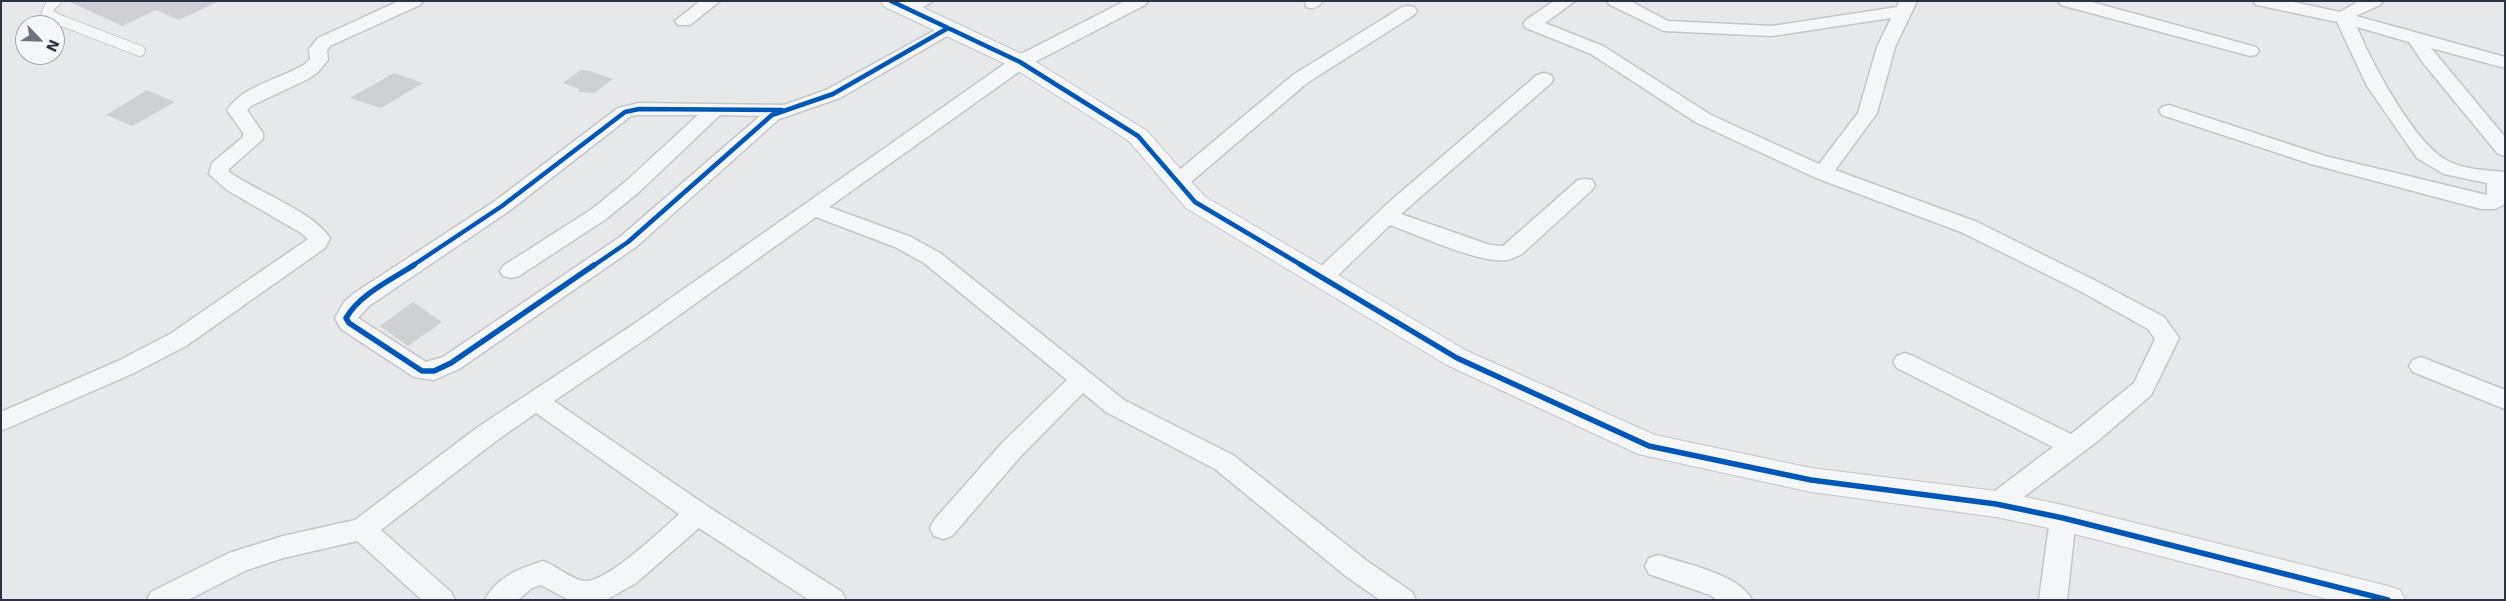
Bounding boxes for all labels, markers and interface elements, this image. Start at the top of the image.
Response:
north arrow [15,15,65,65]
text: N [43,37,62,54]

